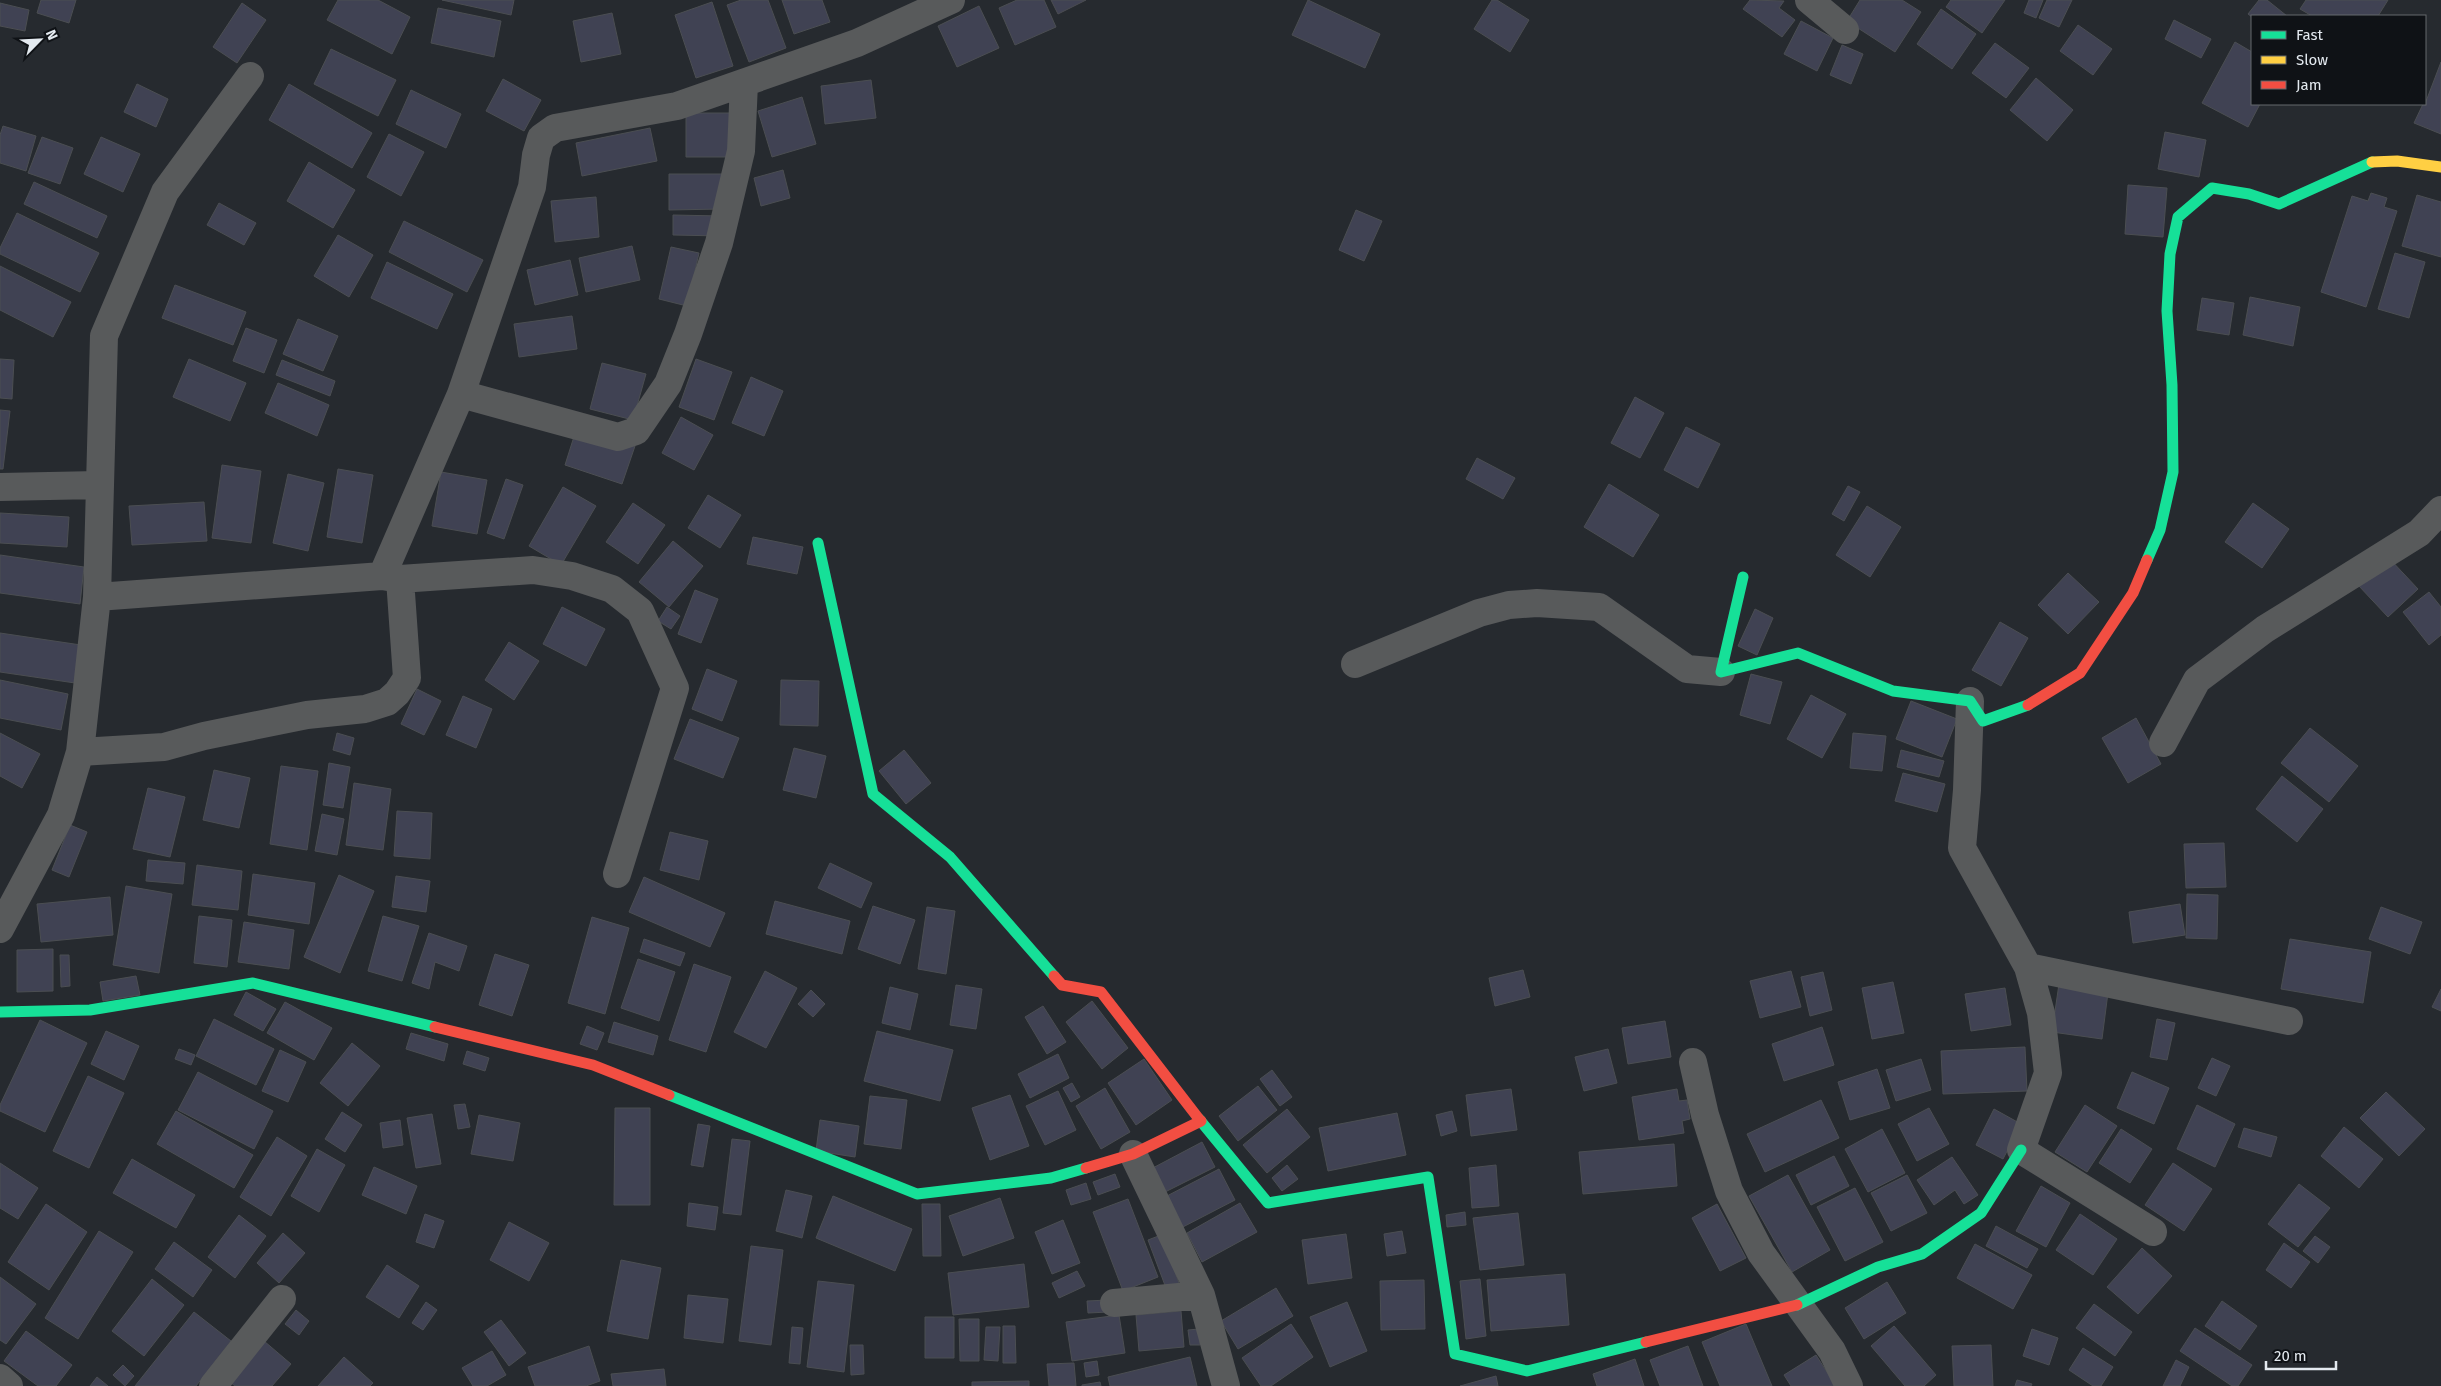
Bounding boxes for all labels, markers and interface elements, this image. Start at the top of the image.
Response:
north arrow [15,15,65,65]
legend [2251,15,2426,105]
text: Fast [2296,26,2323,44]
text: N [42,27,61,43]
text: Slow [2296,51,2328,69]
text: Jam [2296,76,2322,94]
scale bar [2266,1338,2336,1370]
text: 20 m [2274,1347,2307,1365]

